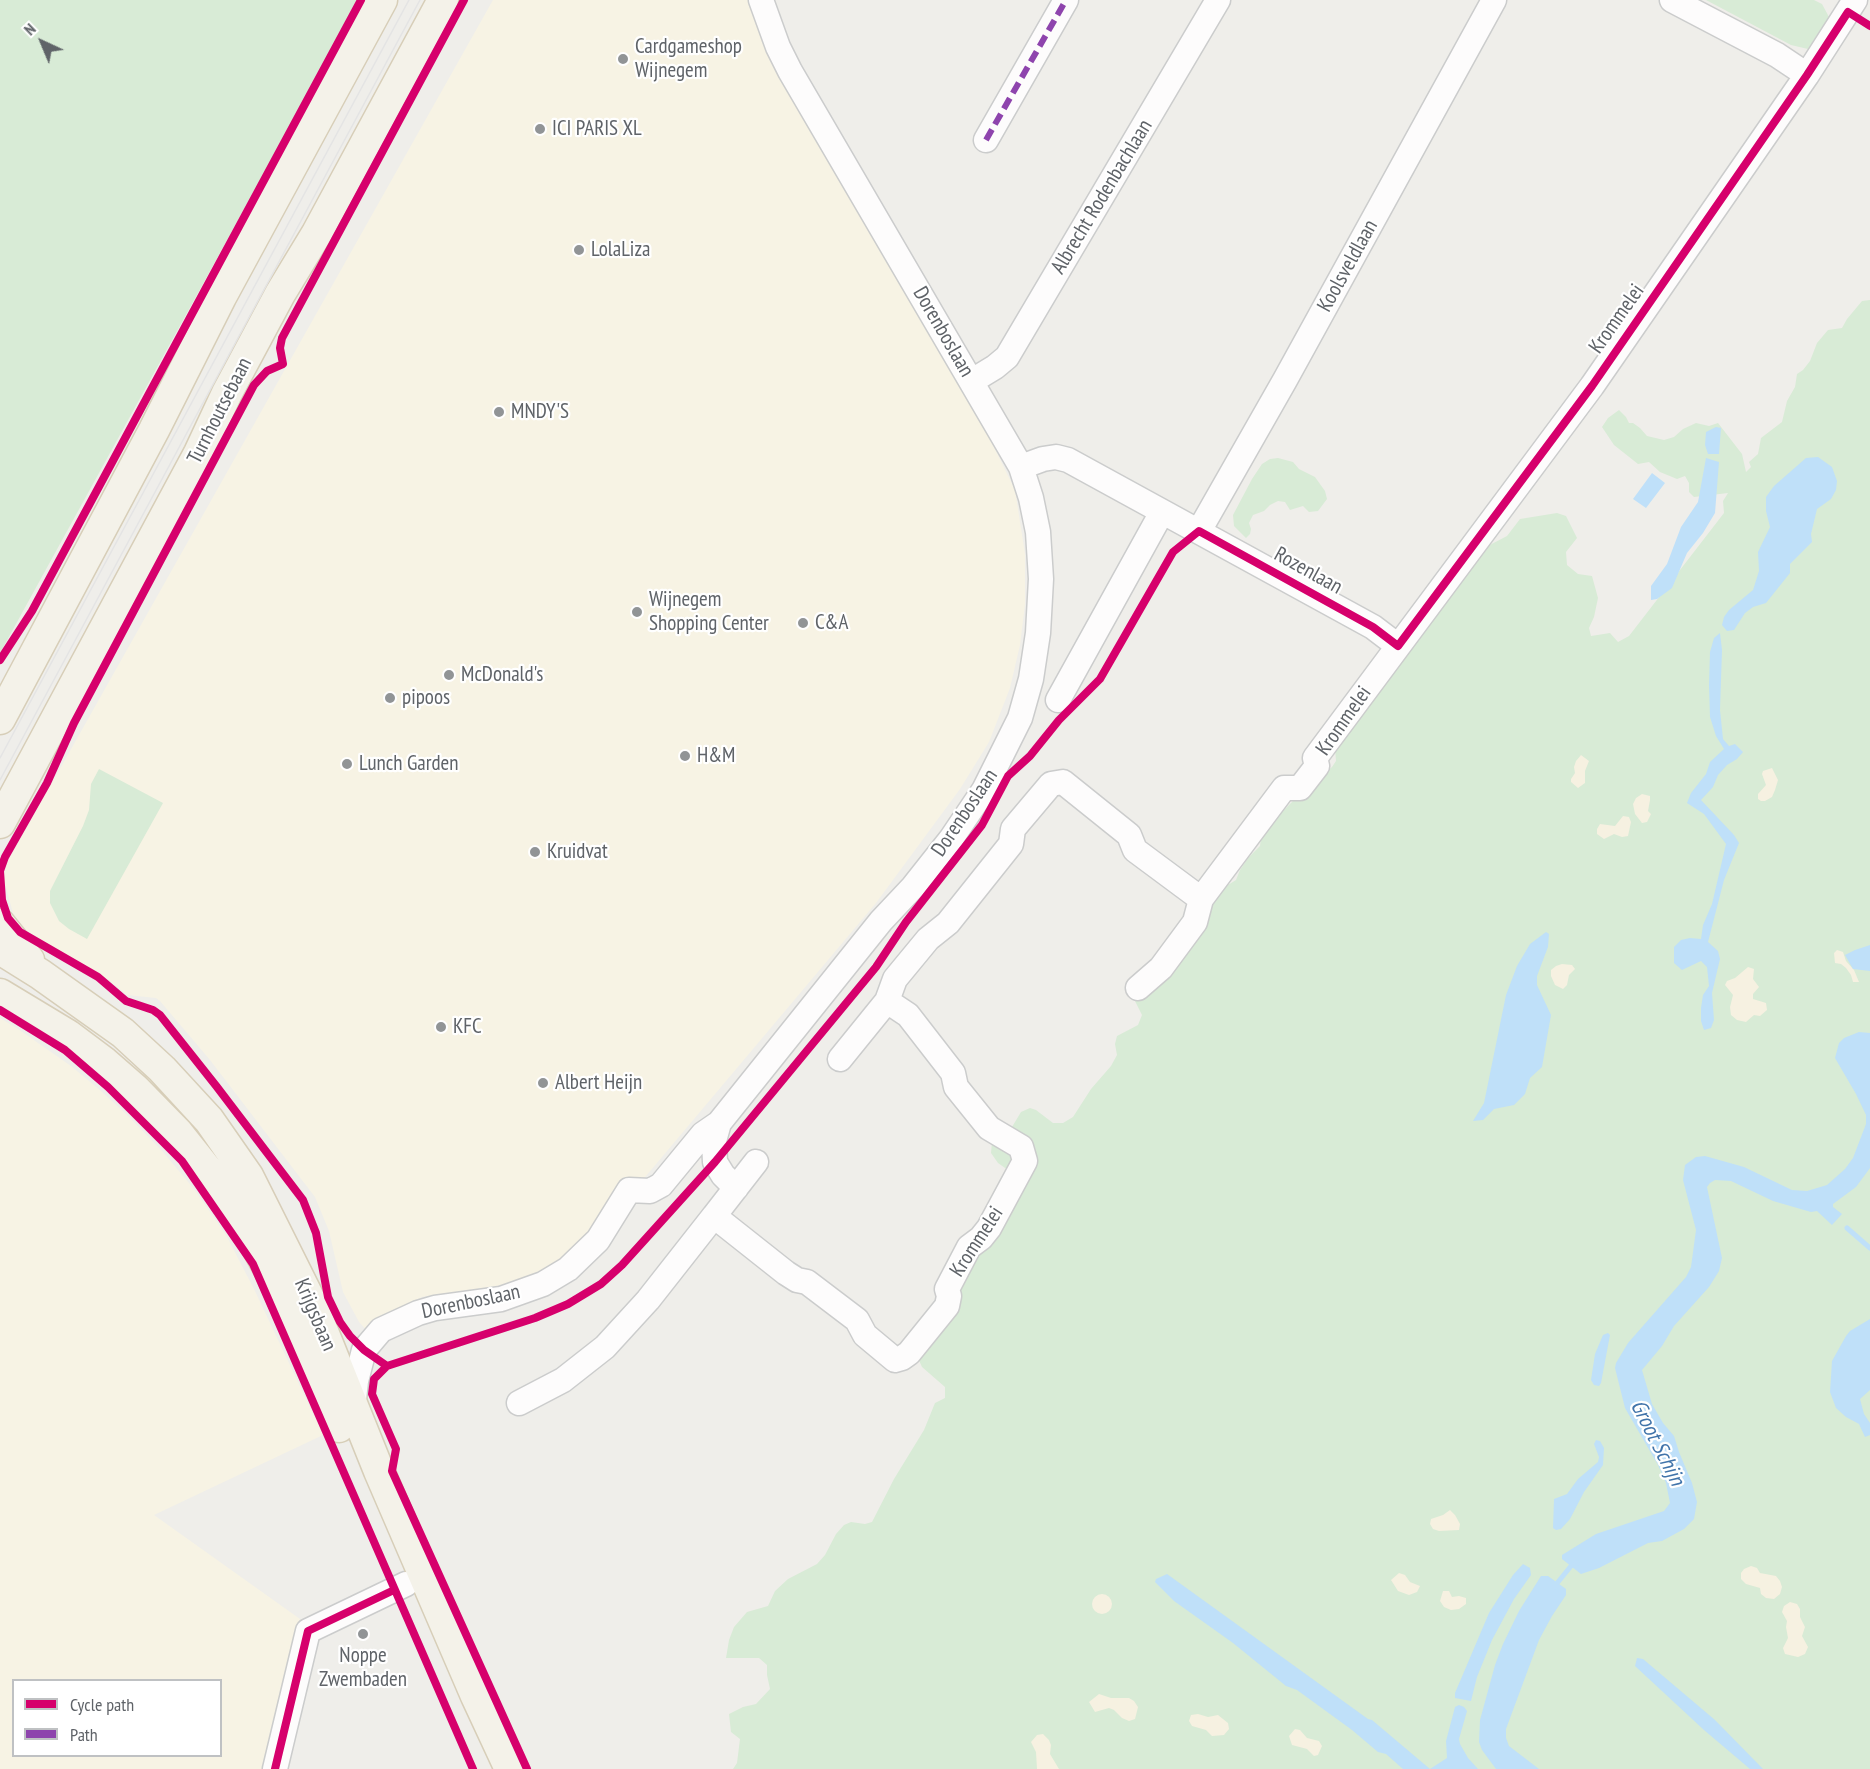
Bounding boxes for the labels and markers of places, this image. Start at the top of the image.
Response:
place label: Cardgameshop Wijnegem [635,34,742,84]
marker: Cardgameshop Wijnegem [616,52,630,66]
place label: ICI PARIS XL [552,116,642,142]
marker: ICI PARIS XL [533,122,547,136]
place label: LolaLiza [591,237,650,263]
marker: LolaLiza [572,243,586,257]
place label: MNDY'S [511,399,569,425]
marker: MNDY'S [492,405,506,419]
place label: Wijnegem Shopping Center [649,587,769,637]
marker: Wijnegem Shopping Center [630,605,644,619]
place label: C&A [815,610,848,636]
marker: C&A [796,616,810,630]
place label: McDonald's [461,662,543,688]
marker: McDonald's [442,668,456,682]
place label: pipoos [402,685,450,711]
marker: pipoos [383,691,397,705]
place label: H&M [697,743,735,769]
marker: H&M [678,749,692,763]
place label: Lunch Garden [359,751,458,777]
marker: Lunch Garden [340,757,354,771]
place label: Kruidvat [547,839,608,865]
marker: Kruidvat [528,845,542,859]
place label: KFC [453,1014,482,1040]
marker: KFC [434,1020,448,1034]
place label: Albert Heijn [555,1070,642,1096]
marker: Albert Heijn [536,1076,550,1090]
marker: Noppe Zwembaden [356,1627,370,1641]
place label: Noppe Zwembaden [319,1643,407,1693]

